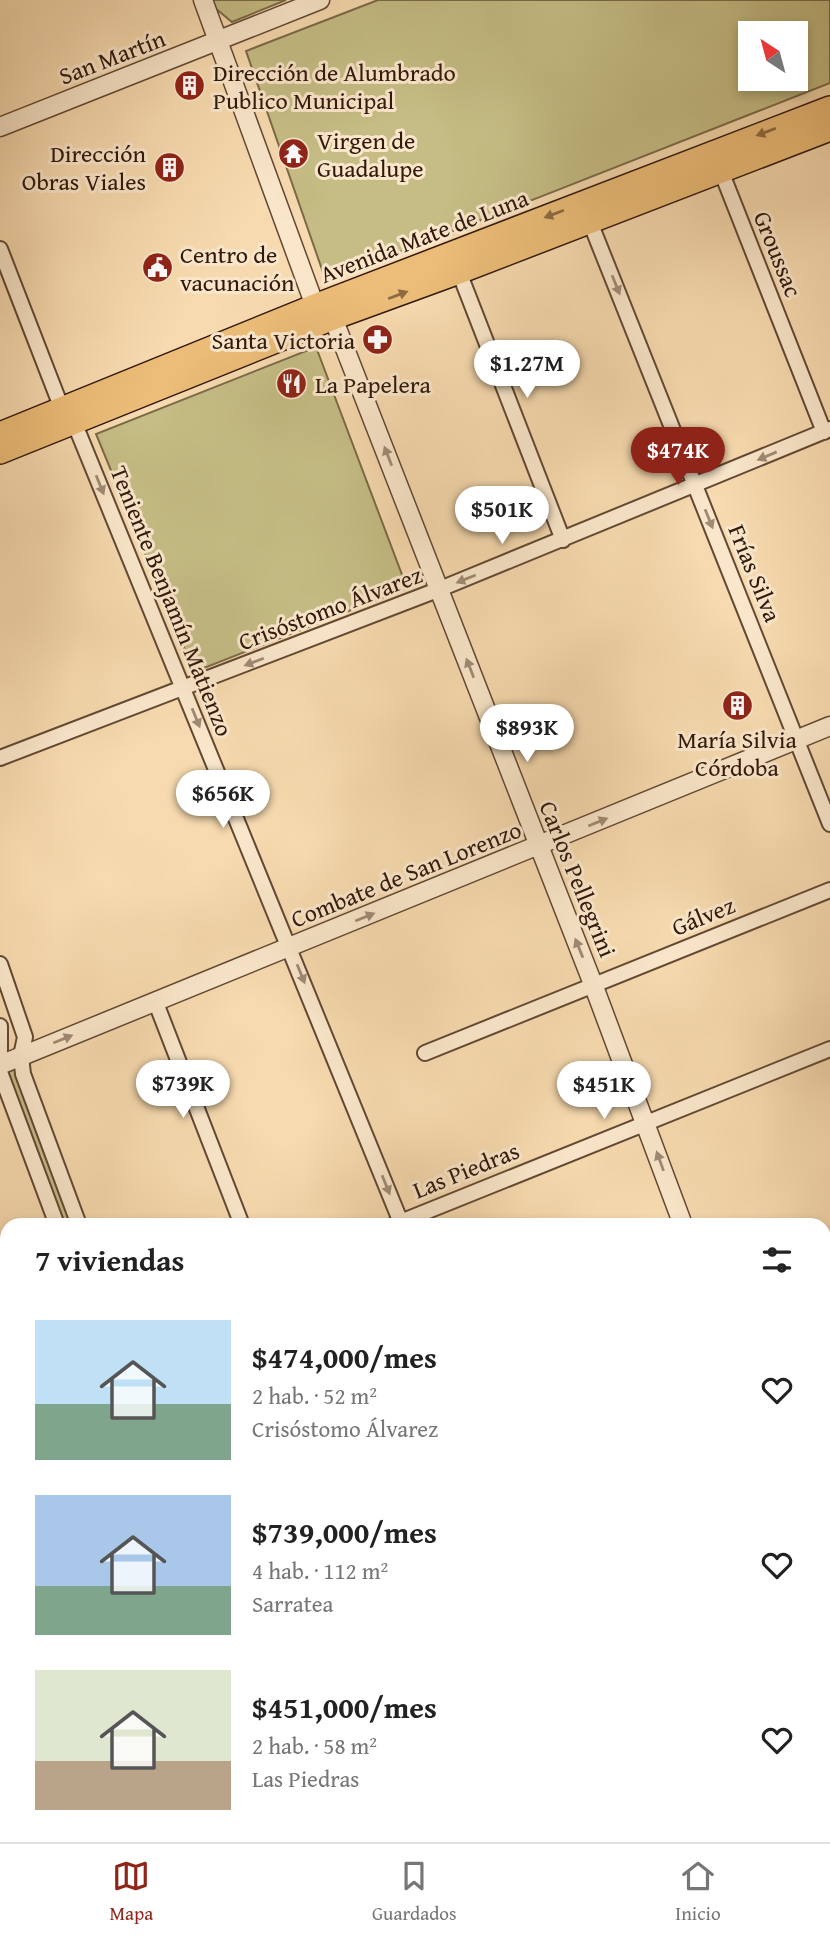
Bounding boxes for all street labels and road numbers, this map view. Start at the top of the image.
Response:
street label: San Martín [54,21,171,93]
street label: Avenida Mate de Luna [315,180,534,292]
street label: Groussac [745,206,811,303]
street label: Teniente Benjamín Matienzo [102,461,242,741]
street label: Frías Silva [720,519,791,628]
street label: Crisóstomo Álvarez [233,557,427,659]
street label: Carlos Pellegrini [531,796,625,963]
street label: Combate de San Lorenzo [285,812,527,936]
street label: Gálvez [666,888,740,944]
street label: Las Piedras [407,1133,525,1207]

